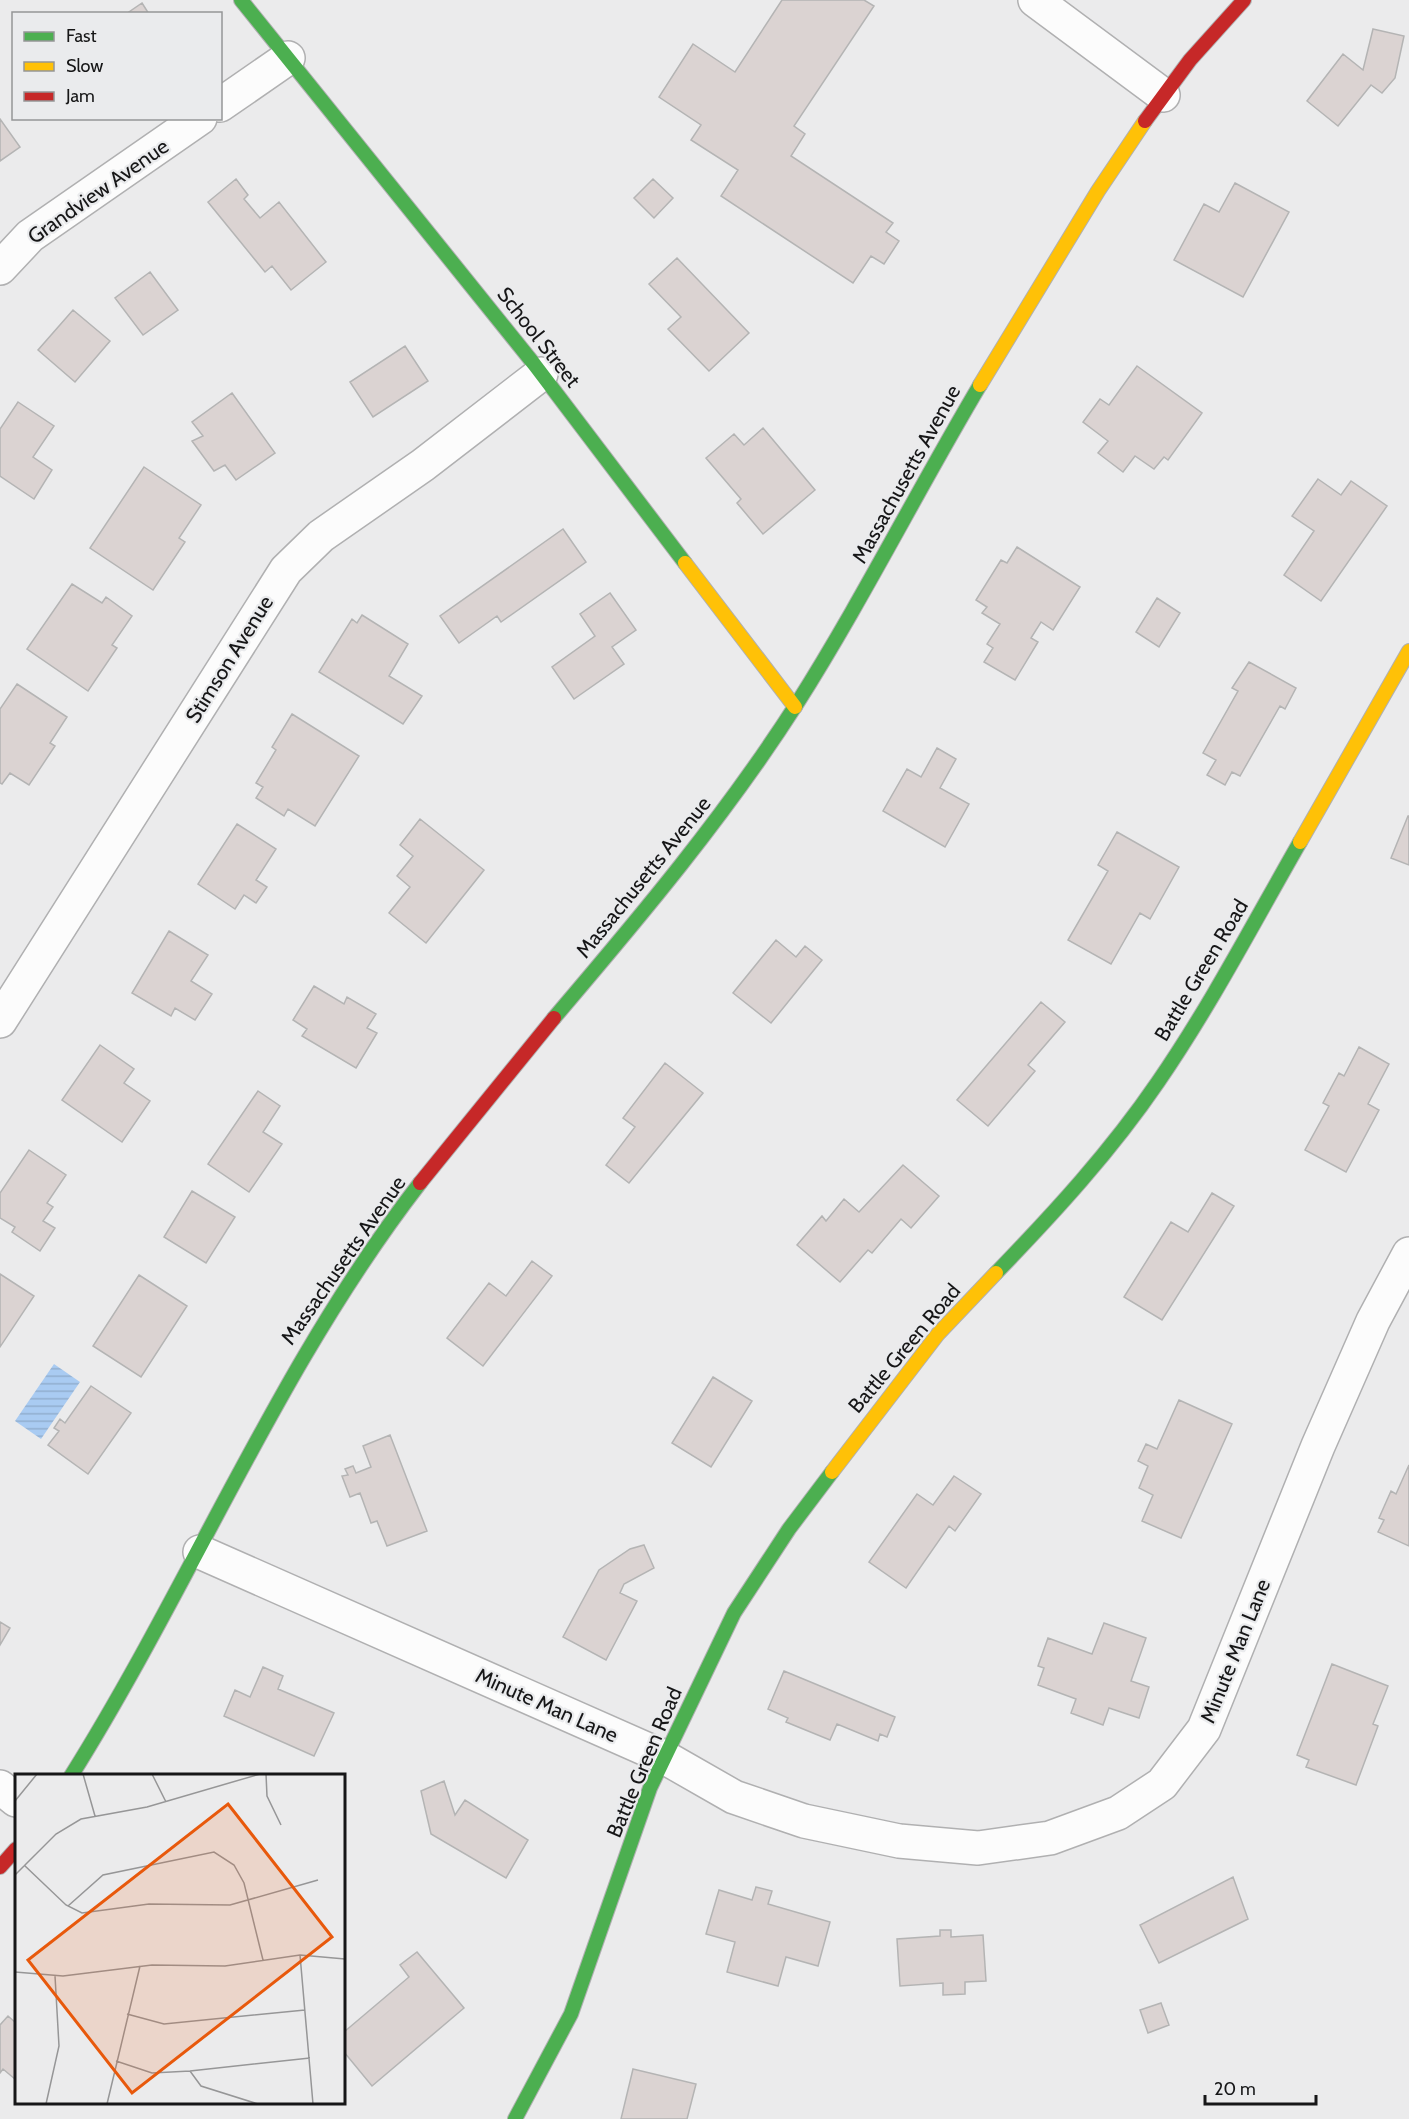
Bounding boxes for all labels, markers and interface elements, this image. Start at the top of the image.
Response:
legend [12,12,222,120]
text: Fast [66,25,97,47]
text: Slow [66,55,103,77]
text: Jam [65,85,95,107]
street label: Grandview Avenue [23,133,173,249]
street label: School Street [492,282,586,392]
street label: Massachusetts Avenue [847,380,966,568]
street label: Stimson Avenue [180,591,278,727]
street label: Massachusetts Avenue [570,791,716,963]
street label: Battle Green Road [1149,895,1253,1045]
street label: Massachusetts Avenue [275,1171,411,1349]
street label: Battle Green Road [843,1278,965,1418]
street label: Minute Man Lane [1195,1575,1275,1727]
street label: Minute Man Lane [472,1662,622,1748]
street label: Battle Green Road [601,1683,687,1841]
inset map [15,1774,345,2104]
scale bar [1205,2068,1316,2106]
text: 20 m [1214,2078,1256,2100]

